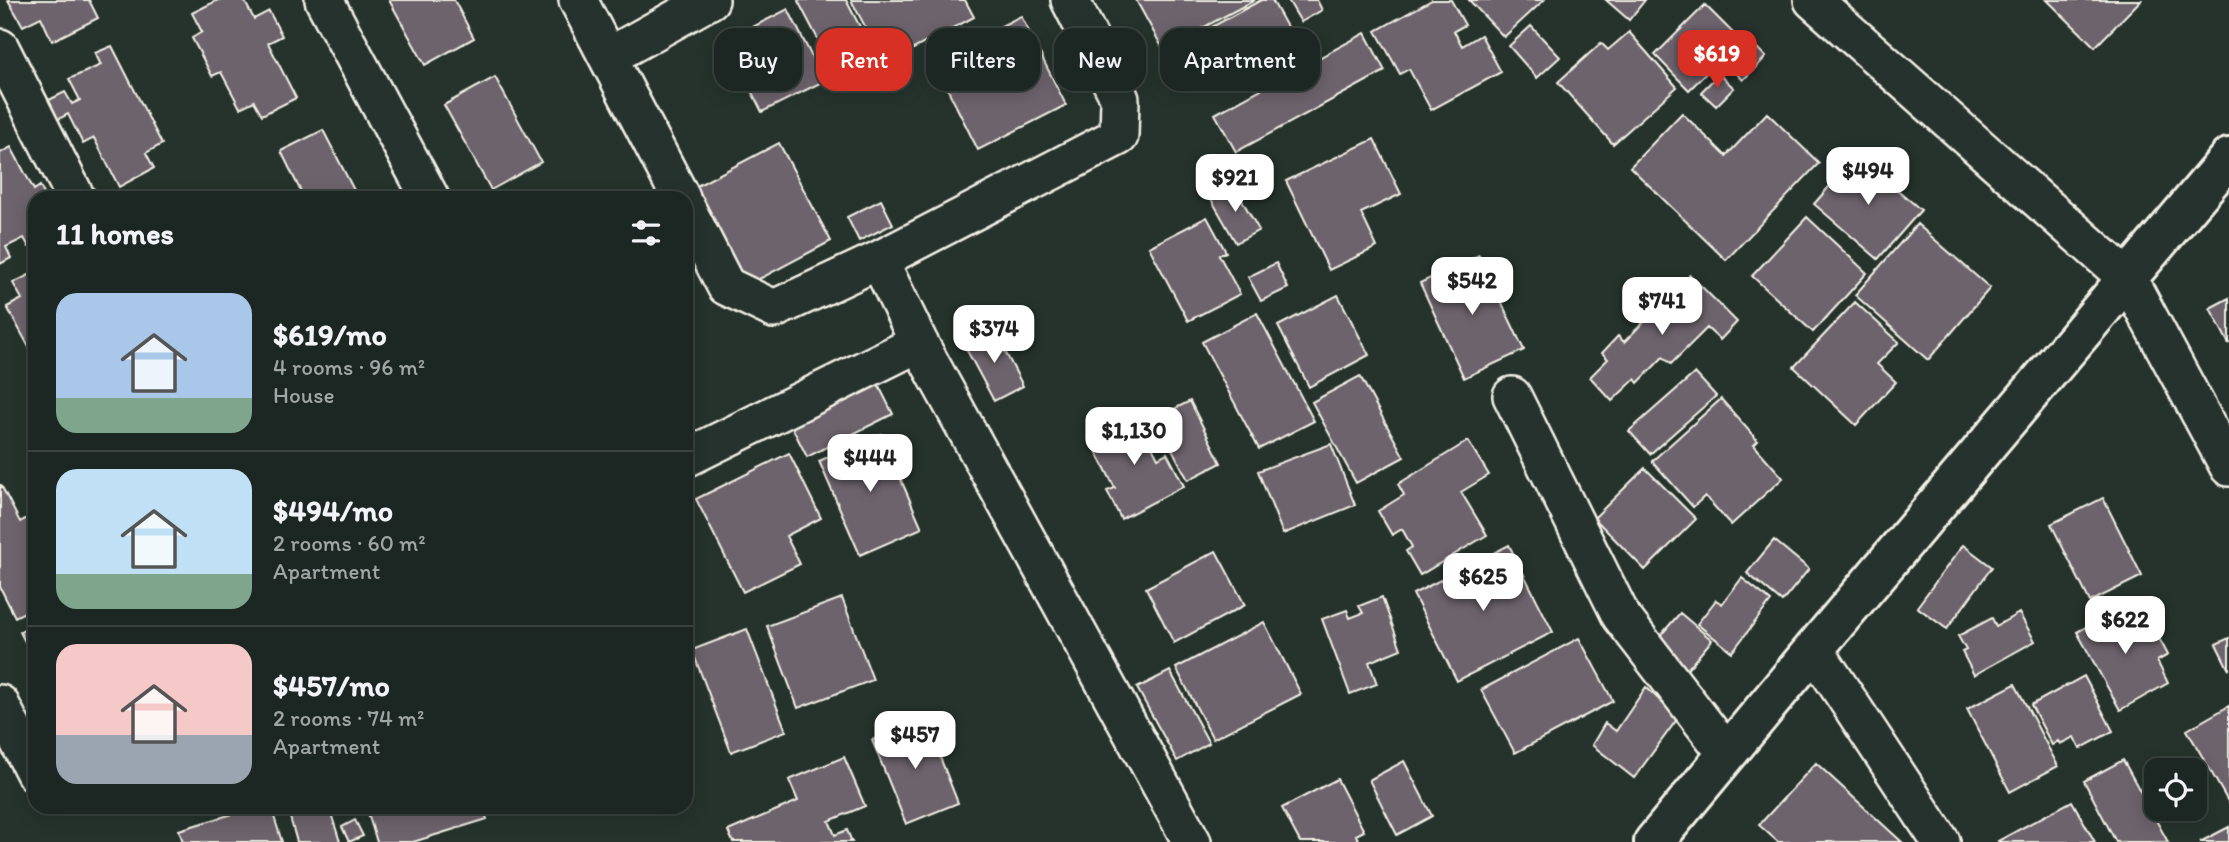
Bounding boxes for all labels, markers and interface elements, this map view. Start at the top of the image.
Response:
chip: Buy [714,28,802,91]
chip: Rent [816,28,912,91]
chip: Filters [926,28,1040,91]
chip: New [1054,28,1146,91]
chip: Apartment [1160,28,1320,91]
pin: $619 [1676,31,1758,90]
text: $619 [1694,39,1740,67]
pin: $494 [1827,148,1909,207]
pin: $921 [1194,154,1276,214]
text: $494 [1842,156,1894,184]
text: $921 [1212,163,1258,191]
icon: filters [627,214,665,252]
text: 11 homes [56,215,174,252]
pin: $542 [1431,258,1513,317]
text: $542 [1447,266,1497,294]
pin: $741 [1621,278,1703,337]
text: $741 [1638,286,1686,314]
pin: $374 [953,306,1035,365]
text: $374 [969,314,1019,342]
text: $619/mo [273,316,387,353]
icon: home [112,321,196,405]
text: 4 rooms · 96 m² [273,353,425,381]
text: House [273,381,335,409]
pin: $1,130 [1077,407,1191,467]
text: $1,130 [1101,416,1167,444]
pin: $444 [829,434,911,494]
text: $444 [843,443,897,471]
text: $494/mo [273,492,393,529]
icon: home [112,497,196,581]
text: 2 rooms · 60 m² [273,529,426,557]
pin: $625 [1442,554,1524,613]
text: Apartment [273,557,380,585]
text: $625 [1459,562,1507,590]
pin: $622 [2084,596,2166,656]
text: $622 [2101,605,2149,633]
text: $457/mo [273,667,390,704]
icon: home [112,672,196,756]
text: 2 rooms · 74 m² [273,704,425,732]
pin: $457 [874,712,956,771]
text: $457 [891,720,939,748]
text: Apartment [273,732,380,760]
map controls [2144,758,2207,821]
button: locate [2144,758,2207,821]

